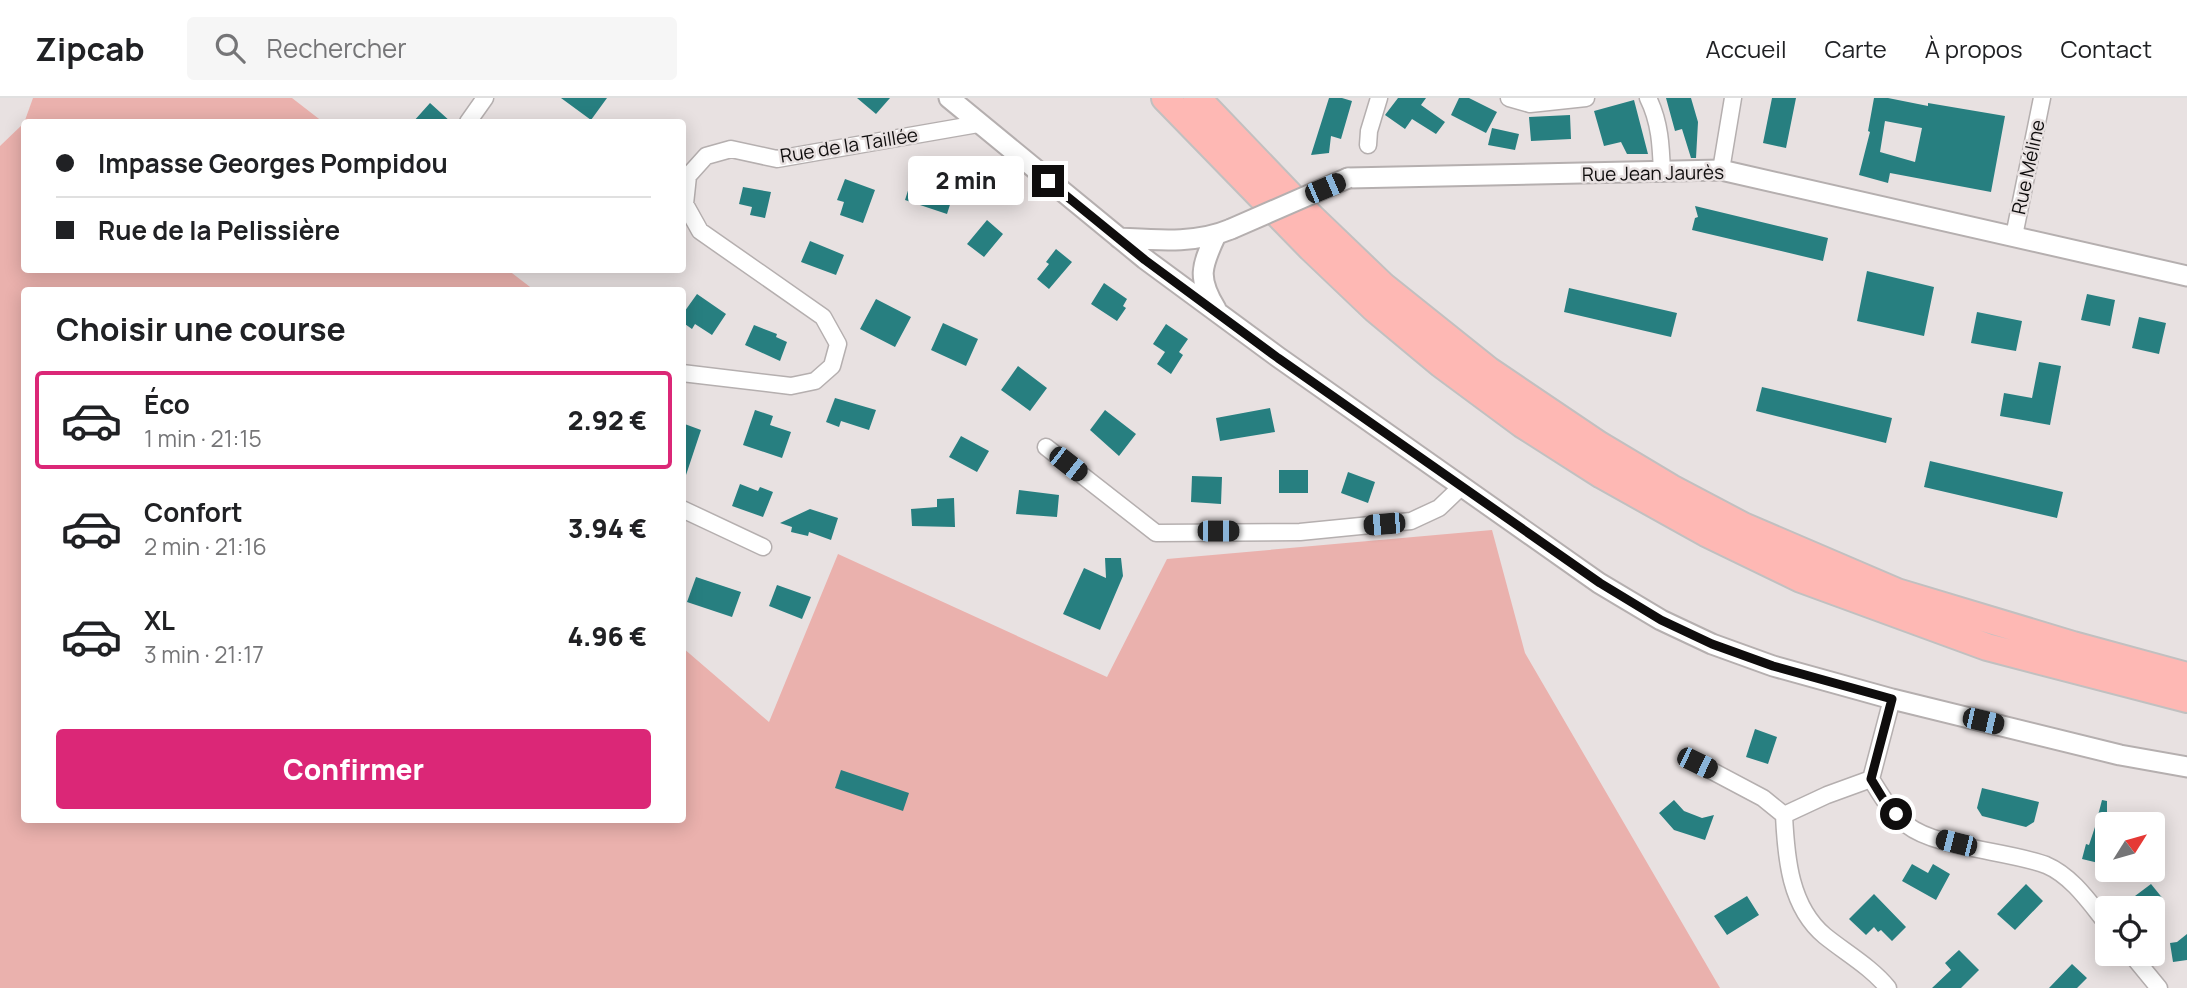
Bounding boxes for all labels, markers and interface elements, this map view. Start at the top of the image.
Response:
search box [187,17,677,80]
text: Zipcab [35,26,145,71]
icon: search [211,29,249,67]
text: Rechercher [267,30,407,66]
text: Accueil [1706,32,1786,65]
text: Carte [1824,32,1887,65]
text: À propos [1925,32,2023,65]
text: Contact [2061,32,2152,65]
street label: Rue Méline [2005,117,2051,217]
street label: Rue de la Taillée [778,121,920,169]
text: Impasse Georges Pompidou [98,145,448,181]
callout: 2 min [908,156,1024,206]
street label: Rue Jean Jaurès [1582,159,1724,187]
text: 2 min [936,164,997,196]
route end [1032,165,1064,197]
car [1302,170,1349,206]
text: Rue de la Pelissière [98,212,340,248]
text: Choisir une course [56,307,346,351]
text: Éco [144,386,190,422]
icon: car [60,389,123,452]
text: 2.92 € [568,402,647,438]
text: 1 min · 21:15 [144,422,262,454]
car [1045,443,1092,485]
text: Confort [144,494,243,530]
icon: car [60,497,123,560]
text: 3.94 € [568,510,647,546]
car [1363,512,1406,536]
car [1198,521,1240,542]
text: 2 min · 21:16 [144,530,267,562]
text: XL [144,602,175,638]
icon: car [60,605,123,668]
text: 4.96 € [568,618,647,654]
text: 3 min · 21:17 [144,638,264,670]
car [1961,706,2006,736]
button: Confirmer [56,729,651,809]
car [1674,744,1721,782]
route start [1880,798,1912,830]
north arrow [2095,812,2165,882]
map controls [2095,812,2165,966]
car [1934,828,1979,858]
button: locate [2095,896,2165,966]

